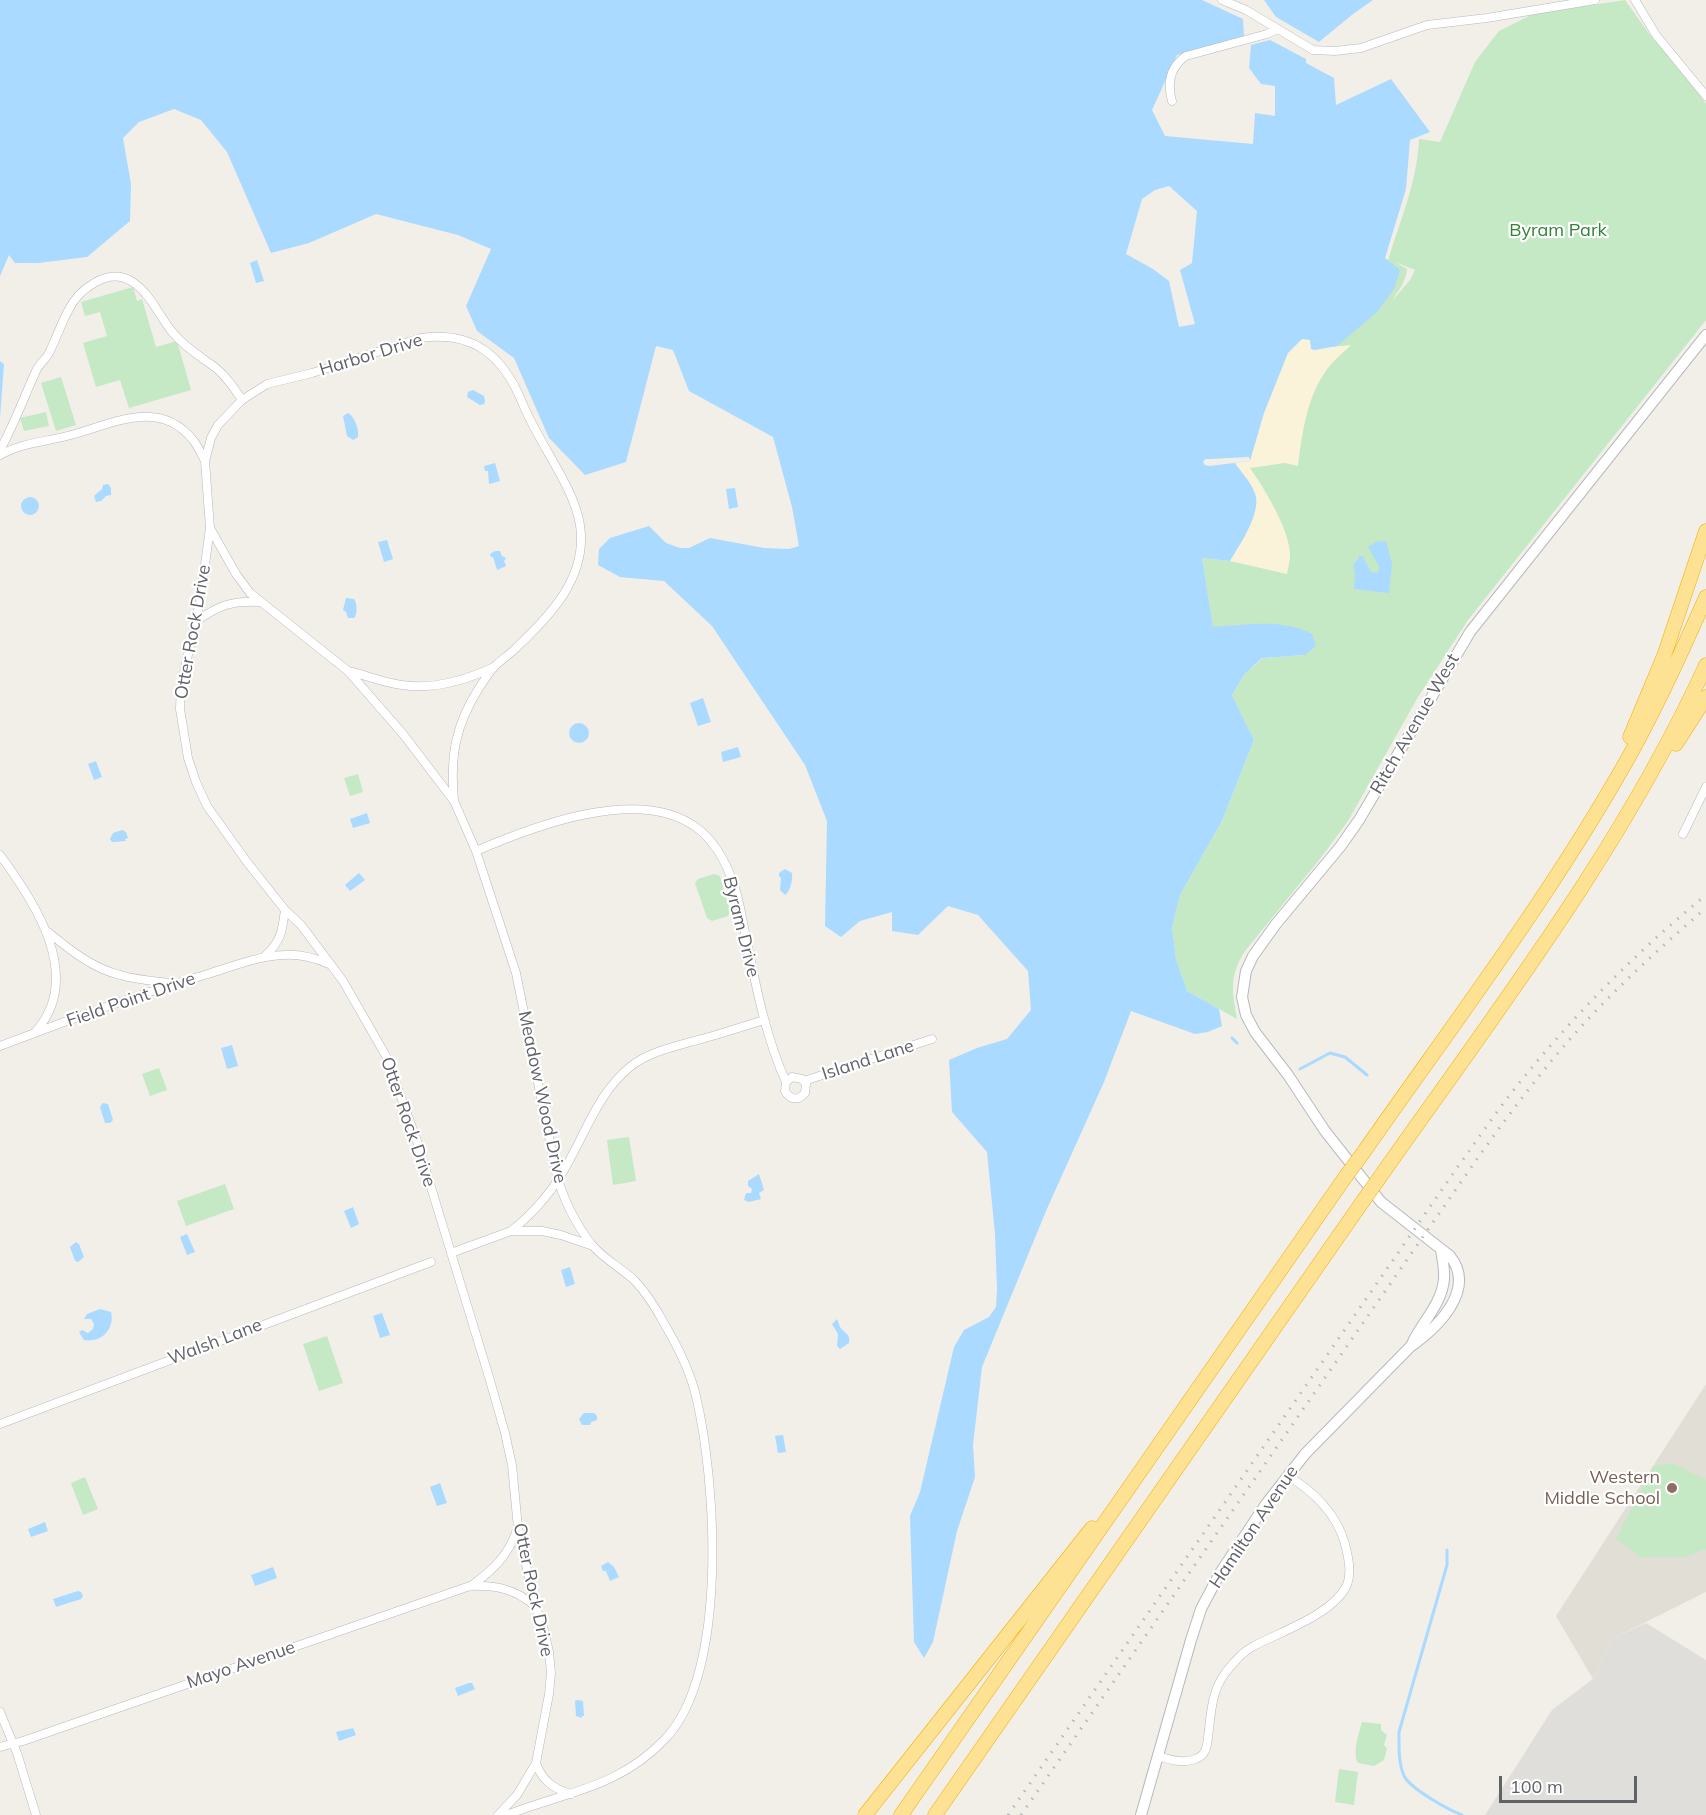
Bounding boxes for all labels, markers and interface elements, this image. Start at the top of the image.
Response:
park label: Byram Park [1509,220,1607,242]
street label: Harbor Drive [317,329,425,381]
street label: Otter Rock Drive [171,563,215,701]
street label: Ritch Avenue West [1366,650,1464,798]
street label: Byram Drive [718,874,764,980]
street label: Field Point Drive [64,968,198,1032]
street label: Meadow Wood Drive [513,1009,571,1185]
street label: Island Lane [819,1035,917,1085]
street label: Otter Rock Drive [376,1054,440,1190]
street label: Walsh Lane [165,1314,265,1370]
street label: Hamilton Avenue [1205,1462,1303,1592]
place label: Western Middle School [1544,1467,1660,1510]
marker: Western Middle School [1665,1481,1679,1495]
street label: Otter Rock Drive [508,1521,558,1659]
street label: Mayo Avenue [184,1636,298,1694]
scale bar [1502,1764,1640,1802]
text: 100 m [1510,1775,1563,1798]

